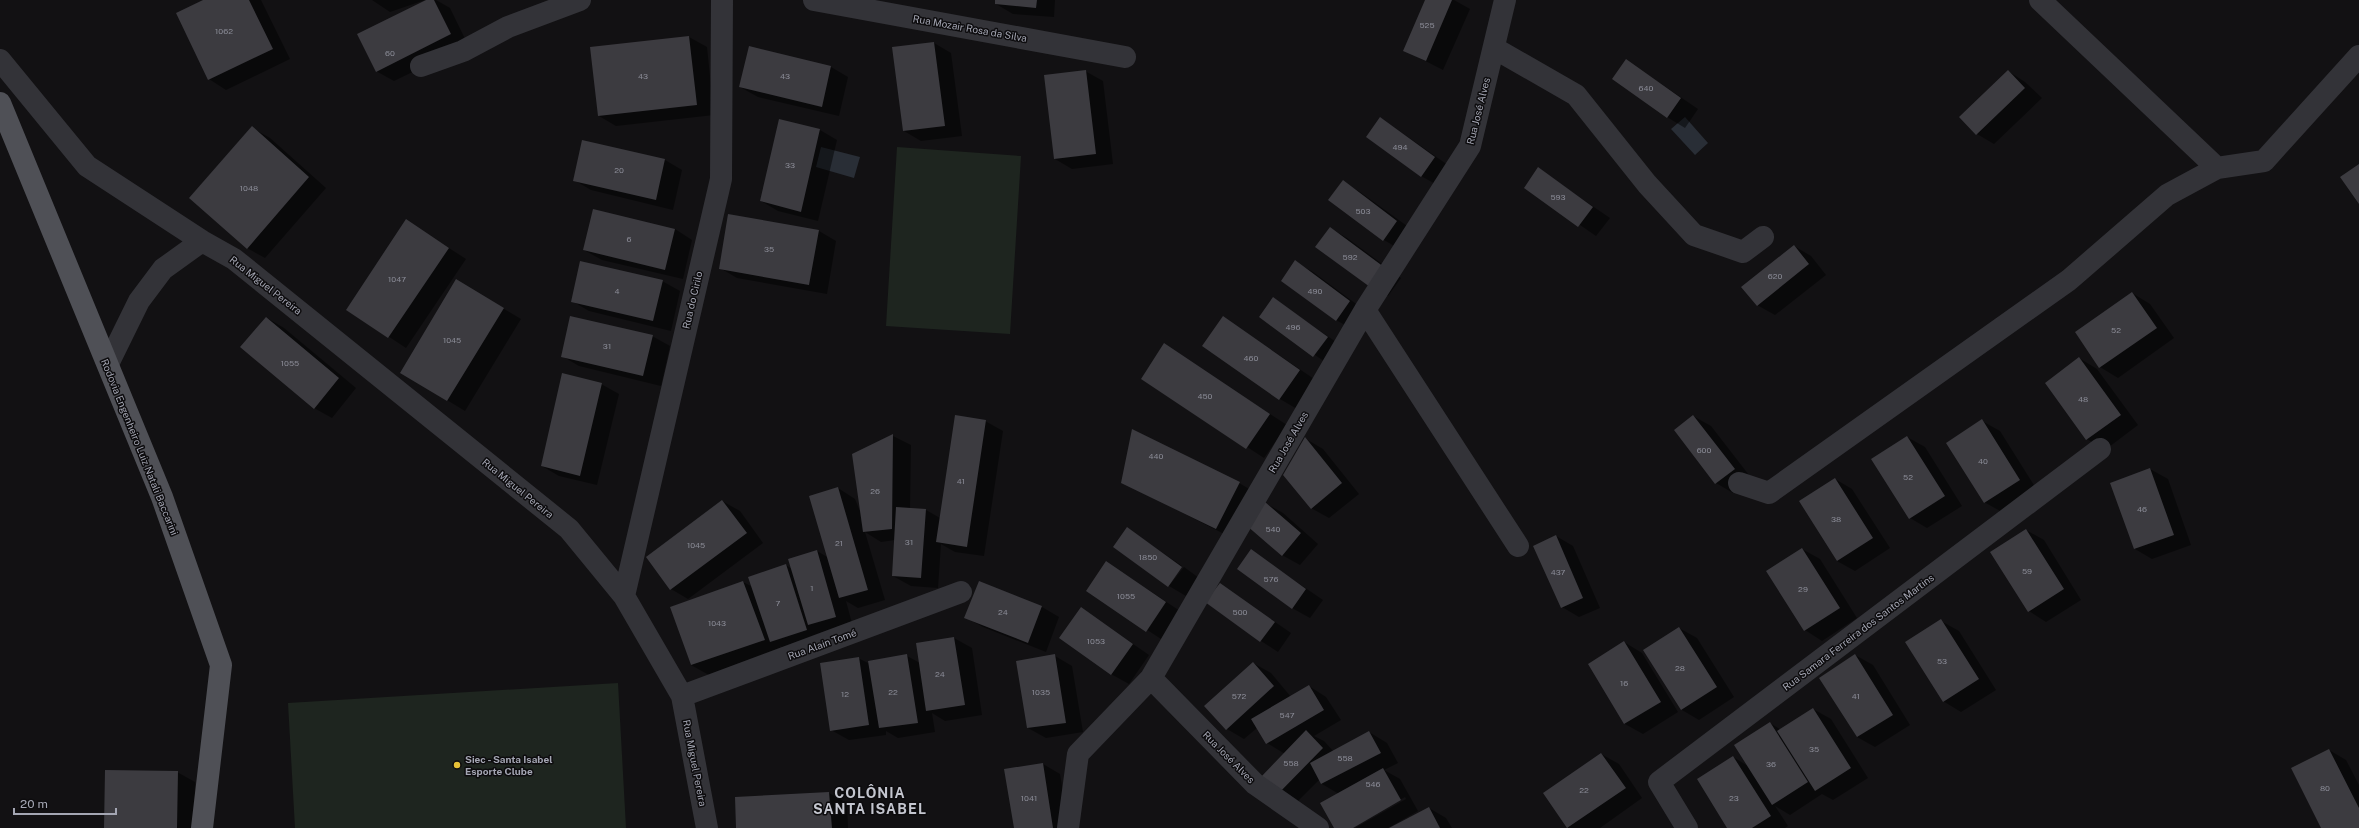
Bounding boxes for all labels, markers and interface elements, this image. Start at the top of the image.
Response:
street label: Rua Mozair Rosa da Silva [912,12,1028,44]
house number: 525 [1419,20,1435,30]
house number: 1062 [215,26,233,36]
house number: 60 [385,48,395,58]
house number: 43 [638,71,648,81]
house number: 43 [780,71,790,81]
street label: Rua José Alves [1464,76,1492,146]
house number: 640 [1639,83,1654,93]
house number: 494 [1392,142,1408,152]
house number: 33 [785,160,795,170]
house number: 20 [614,165,624,175]
house number: 1048 [240,183,258,193]
house number: 593 [1550,192,1566,202]
house number: 503 [1355,206,1371,216]
house number: 6 [627,234,632,244]
house number: 35 [764,244,774,254]
house number: 592 [1343,252,1358,262]
street label: Rua Miguel Pereira [228,253,304,317]
street label: Rua do Cirilo [680,270,705,330]
house number: 620 [1768,271,1782,281]
house number: 1047 [388,274,406,284]
house number: 4 [614,286,620,296]
house number: 490 [1308,286,1323,296]
house number: 496 [1286,322,1300,332]
house number: 52 [2111,325,2121,335]
house number: 1045 [443,335,461,345]
house number: 31 [603,341,611,351]
house number: 460 [1244,353,1259,363]
street label: Rodovia Engenheiro Luiz Natali Baccarini [99,357,181,537]
house number: 1055 [281,358,299,368]
house number: 450 [1198,391,1213,401]
house number: 48 [2078,394,2088,404]
street label: Rua José Alves [1266,409,1310,475]
house number: 600 [1697,445,1711,455]
house number: 440 [1149,451,1164,461]
street label: Rua Miguel Pereira [480,456,556,520]
house number: 40 [1978,456,1988,466]
house number: 52 [1903,472,1913,482]
house number: 41 [957,476,965,486]
house number: 26 [870,486,880,496]
house number: 46 [2137,504,2147,514]
house number: 38 [1831,514,1841,524]
house number: 540 [1265,524,1281,534]
house number: 31 [905,537,913,547]
house number: 21 [835,538,843,548]
house number: 1045 [687,540,705,550]
house number: 1850 [1139,552,1157,562]
house number: 59 [2022,566,2032,576]
house number: 437 [1551,567,1566,577]
street label: Rua Samara Ferreira dos Santos Martins [1780,571,1936,693]
house number: 576 [1264,574,1278,584]
house number: 1 [810,583,814,593]
house number: 29 [1798,584,1808,594]
house number: 1055 [1117,591,1135,601]
house number: 7 [776,598,781,608]
house number: 24 [998,607,1008,617]
house number: 500 [1233,607,1248,617]
house number: 1043 [708,618,726,628]
street label: Rua Alain Tomé [786,626,858,662]
house number: 1053 [1087,636,1105,646]
house number: 53 [1937,656,1947,666]
house number: 28 [1675,663,1685,673]
house number: 24 [935,669,945,679]
house number: 16 [1620,678,1628,688]
house number: 22 [888,687,898,697]
house number: 1035 [1032,687,1050,697]
house number: 12 [841,689,849,699]
house number: 572 [1232,691,1247,701]
house number: 41 [1852,691,1860,701]
house number: 547 [1280,710,1295,720]
street label: Rua Miguel Pereira [681,719,709,807]
street label: Rua José Alves [1201,729,1257,785]
house number: 35 [1809,744,1819,754]
place label: Siec - Santa Isabel Esporte Clube [465,753,552,777]
house number: 558 [1337,753,1353,763]
house number: 558 [1283,758,1299,768]
house number: 36 [1766,759,1776,769]
marker: Siec - Santa Isabel Esporte Clube [452,760,462,770]
house number: 546 [1365,779,1381,789]
house number: 80 [2320,783,2330,793]
district label: COLÔNIA SANTA ISABEL [813,784,927,817]
house number: 22 [1579,785,1589,795]
scale bar [14,790,116,816]
house number: 1041 [1021,793,1037,803]
house number: 23 [1729,793,1739,803]
text: 20 m [20,797,48,811]

